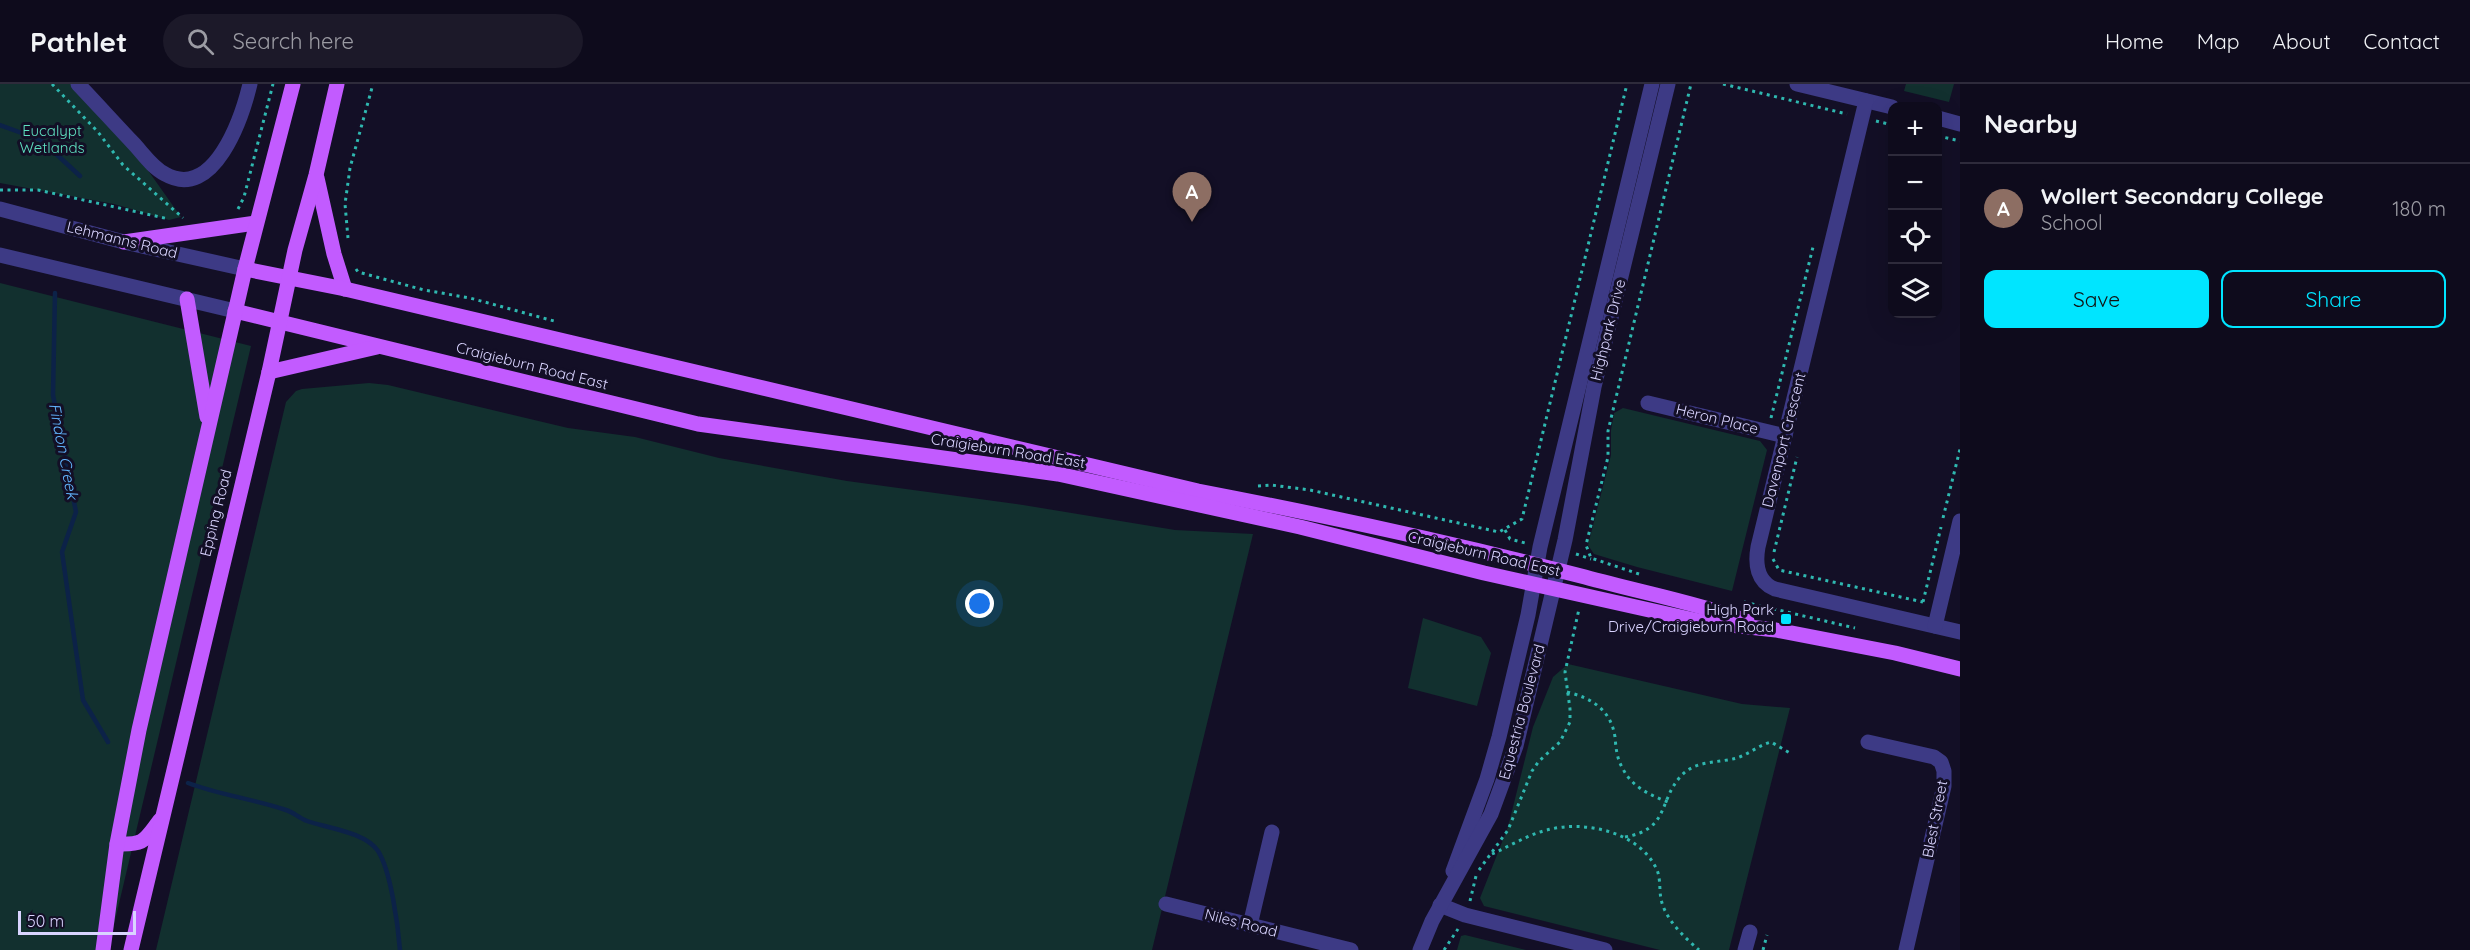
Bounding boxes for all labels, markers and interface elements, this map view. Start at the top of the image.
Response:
search box [163,14,583,68]
text: Pathlet [30,24,127,59]
icon: search [184,25,217,58]
text: Search here [232,27,354,55]
text: Home [2105,28,2164,54]
text: Map [2197,28,2240,54]
text: About [2273,28,2331,54]
text: Contact [2364,28,2440,54]
map controls [1888,102,1942,318]
button: + [1888,102,1942,156]
text: Nearby [1984,107,2078,140]
park label: Eucalypt Wetlands [19,121,85,157]
button: − [1888,156,1942,210]
pin: A [1172,172,1212,222]
text: Wollert Secondary College [2041,182,2324,210]
text: A [1997,196,2010,221]
text: 180 m [2392,196,2446,221]
button: locate [1888,210,1942,264]
text: School [2041,210,2103,235]
street label: Lehmanns Road [65,217,179,262]
button: layers [1888,264,1942,318]
button: Save [1984,270,2209,328]
button: Share [2221,270,2446,328]
street label: Highpark Drive [1586,277,1629,383]
street label: Craigieburn Road East [454,337,610,394]
street label: Davenport Crescent [1758,370,1809,509]
street label: Heron Place [1674,399,1760,438]
water label: Findon Creek [45,401,83,502]
street label: Craigieburn Road East [930,429,1087,472]
street label: Epping Road [195,467,236,558]
street label: Craigieburn Road East [1406,527,1562,580]
your location [965,589,994,618]
place label: High Park Drive/Craigieburn Road [1608,600,1774,636]
marker: High Park Drive/Craigieburn Road [1779,612,1793,626]
street label: Equestria Boulevard [1494,642,1549,782]
street label: Blest Street [1918,778,1951,859]
street label: Niles Road [1203,904,1279,941]
scale bar [18,908,136,936]
text: 50 m [27,911,64,931]

